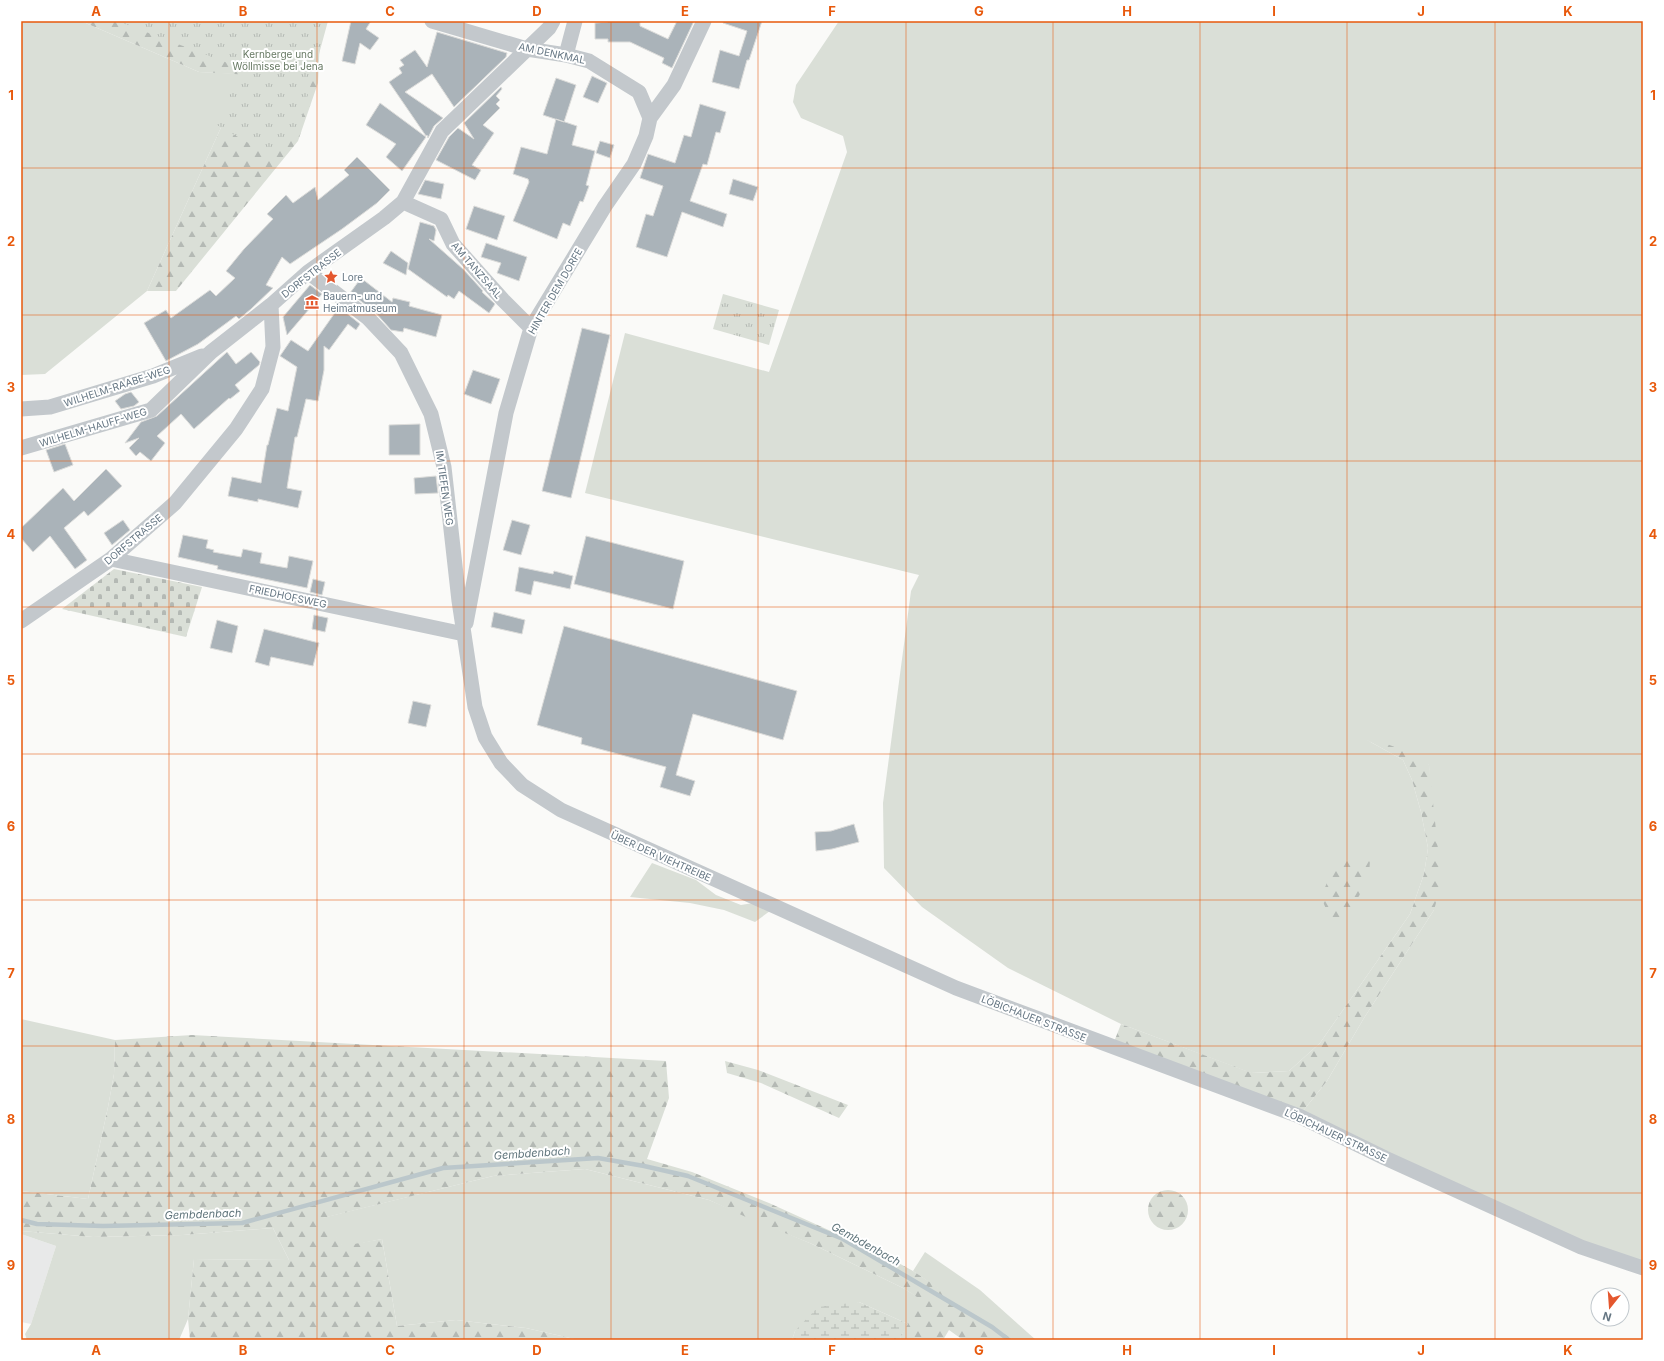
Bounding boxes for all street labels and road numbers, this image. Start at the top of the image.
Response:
street label: AM DENKMAL [518,40,587,66]
street label: AM TANZSAAL [449,239,505,301]
street label: DORFSTRASSE [279,246,343,300]
street label: HINTER DEM DORFE [525,246,585,336]
street label: WILHELM-RAABE-WEG [62,363,172,409]
street label: WILHELM-HAUFF-WEG [38,405,148,449]
street label: IM TIEFEN WEG [434,450,456,526]
street label: DORFSTRASSE [101,511,165,567]
street label: FRIEDHOFSWEG [248,582,328,610]
street label: ÜBER DER VIEHTREIBE [609,828,713,884]
street label: LÖBICHAUER STRASSE [980,992,1088,1044]
street label: LÖBICHAUER STRASSE [1283,1106,1389,1164]

